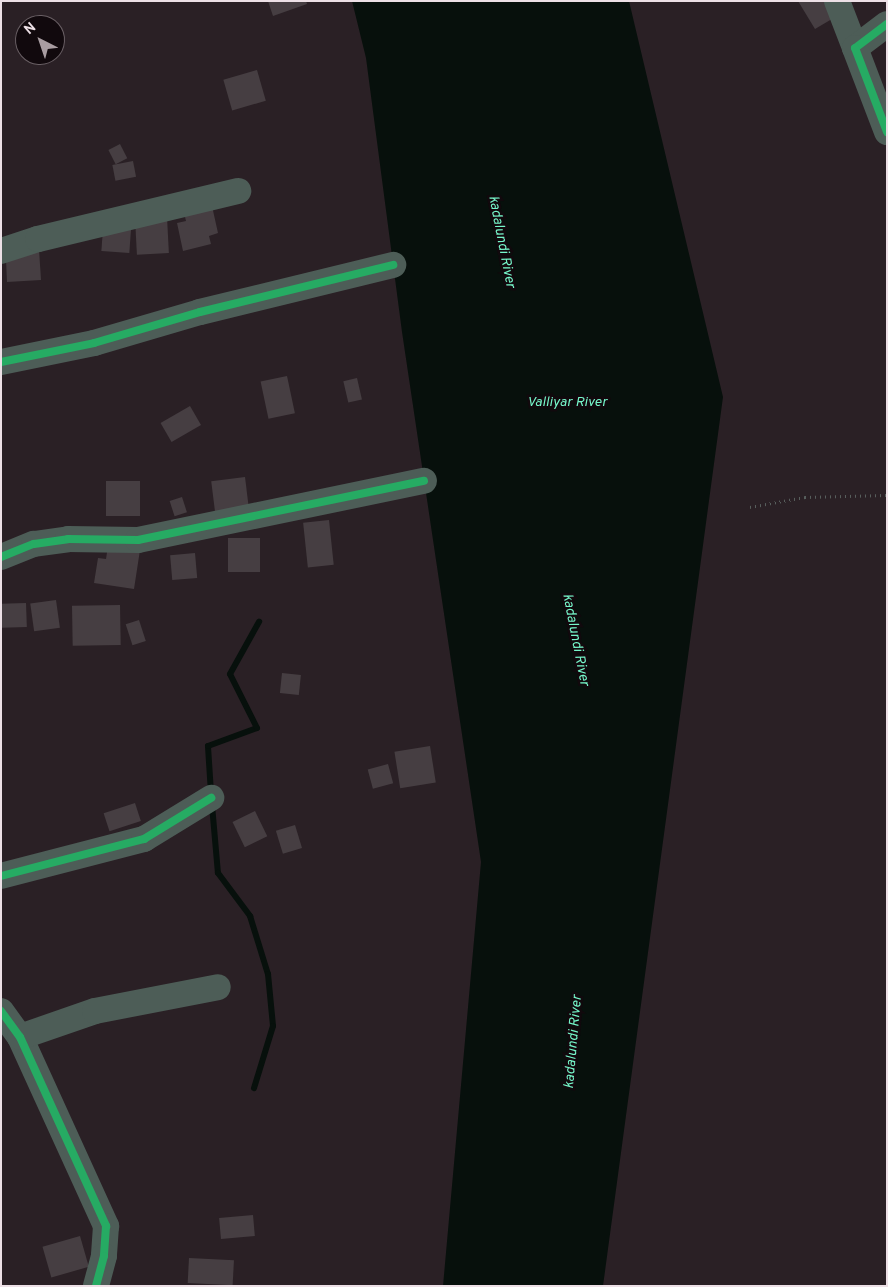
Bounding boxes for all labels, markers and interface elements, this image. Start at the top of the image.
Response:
north arrow [15,15,65,65]
text: N [21,19,40,39]
water label: kadalundi River [484,194,518,290]
water label: Valliyar River [527,395,607,411]
water label: kadalundi River [558,592,592,688]
water label: kadalundi River [562,995,586,1089]

